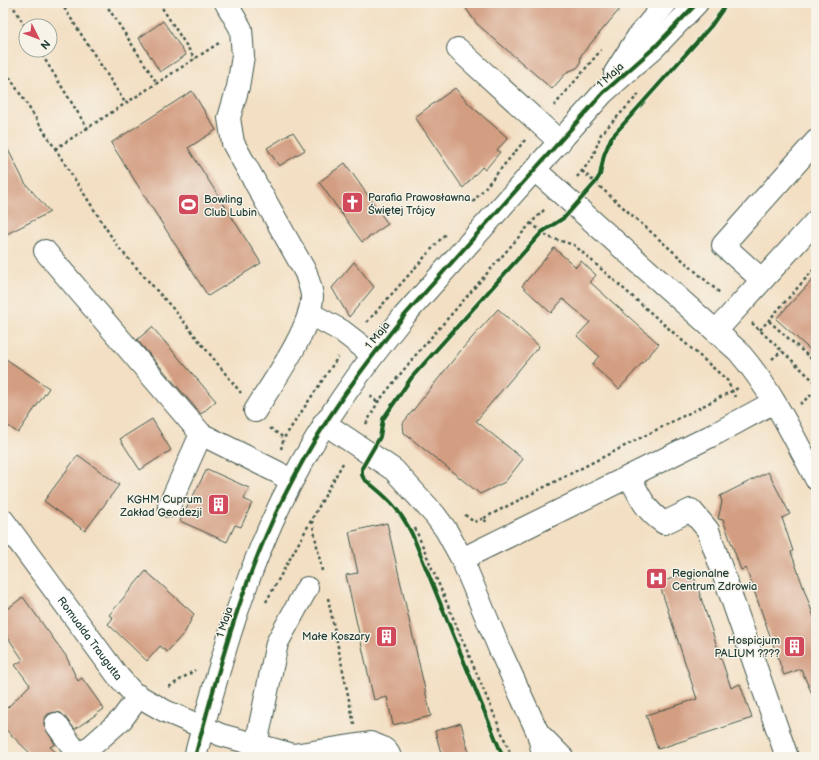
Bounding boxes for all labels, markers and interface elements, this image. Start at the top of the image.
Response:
north arrow [18,18,58,58]
text: N [37,37,53,52]
street label: 1 Maja [594,60,626,91]
church icon: Parafia Prawosławna Świętej Trójcy [340,190,366,216]
place label: Parafia Prawosławna Świętej Trójcy [368,191,471,217]
sports icon: Bowling Club Lubin [175,192,201,218]
place label: Bowling Club Lubin [204,193,257,219]
street label: 1 Maja [362,319,392,352]
building icon: KGHM Cuprum Zakład Geodezji [205,492,231,518]
place label: KGHM Cuprum Zakład Geodezji [119,493,202,519]
hospital icon: Regionalne Centrum Zdrowia [644,566,670,592]
place label: Regionalne Centrum Zdrowia [672,567,757,593]
street label: Romualda Traugutta [55,594,125,683]
street label: 1 Maja [213,605,236,639]
building icon: Małe Koszary [373,623,399,649]
place label: Małe Koszary [302,630,370,643]
building icon: Hospicjum PALIUM ???? [782,633,808,659]
place label: Hospicjum PALIUM ???? [715,634,780,660]

